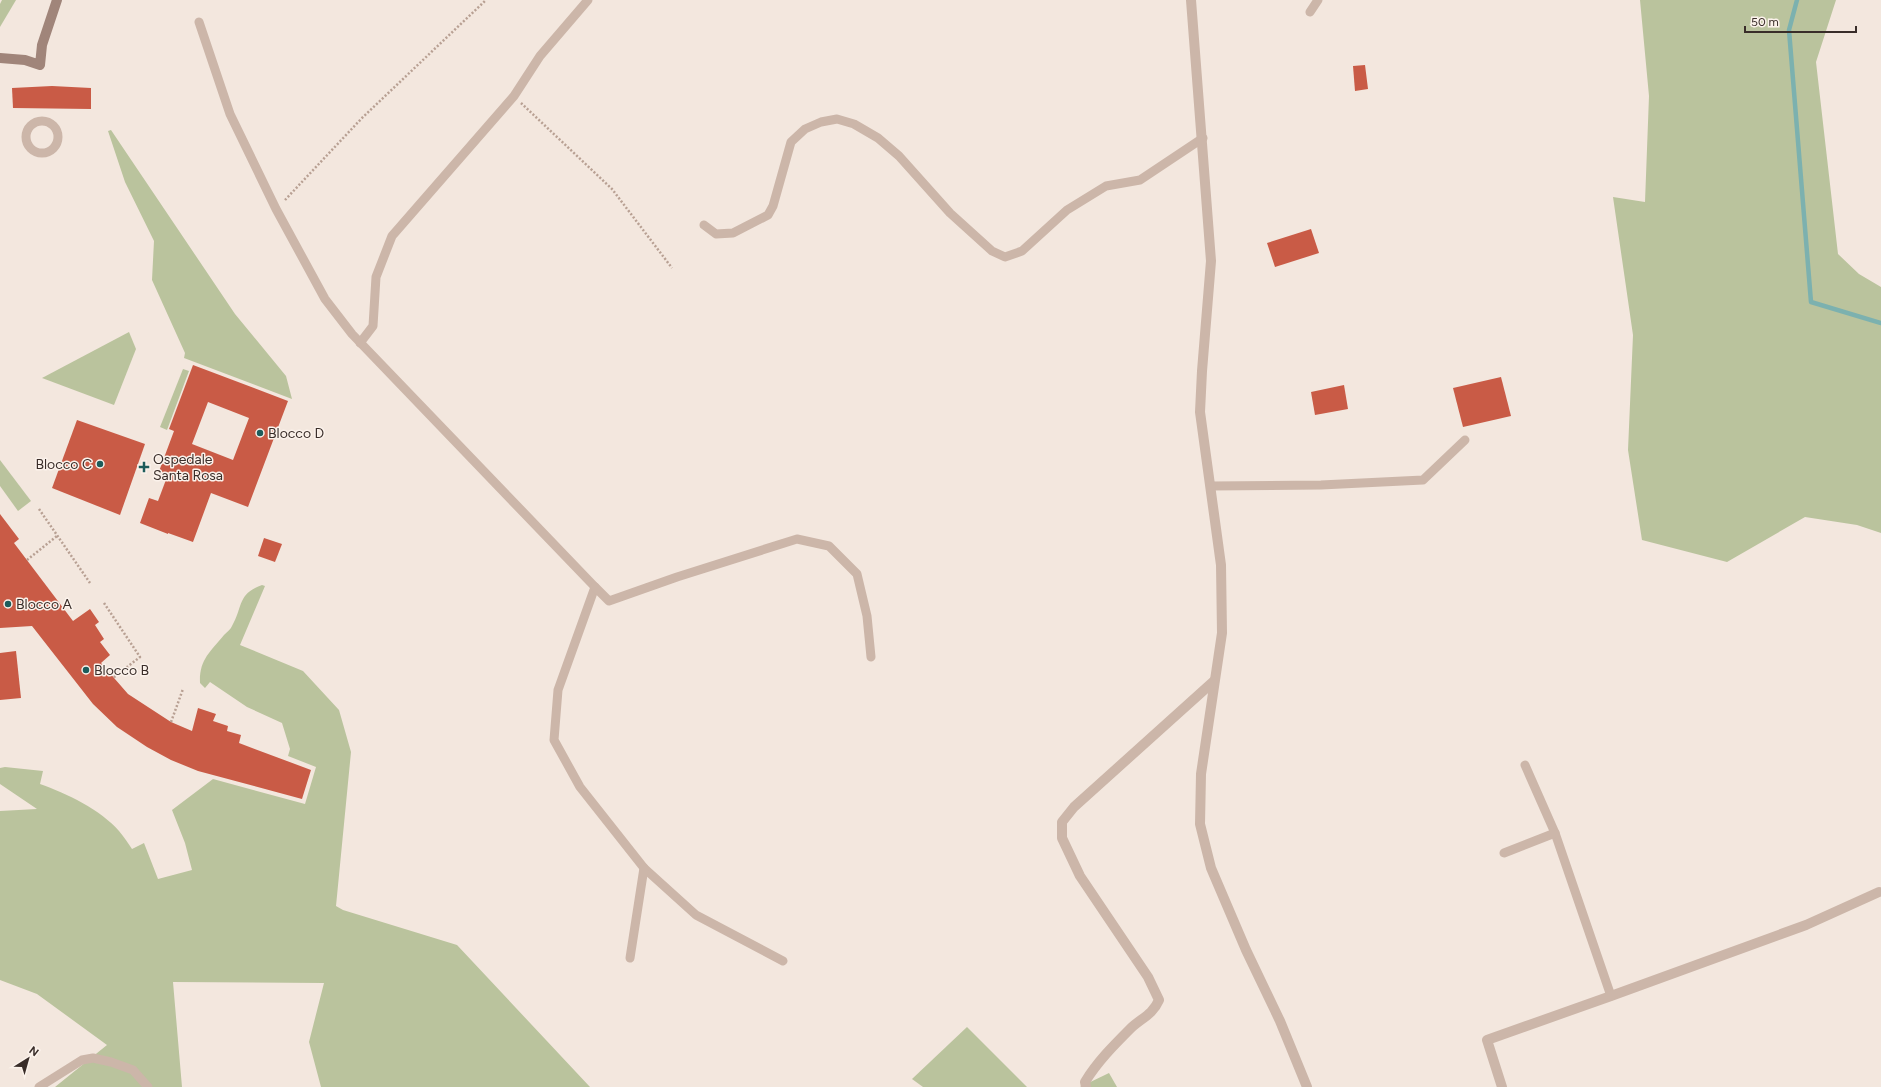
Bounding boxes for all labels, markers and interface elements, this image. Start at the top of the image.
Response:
scale bar [1745,8,1856,34]
text: 50 m [1751,15,1779,29]
place label: Blocco D [268,425,324,442]
marker: Blocco D [255,428,265,438]
place label: Ospedale Santa Rosa [153,451,223,484]
place label: Blocco C [35,456,92,473]
marker: Blocco C [95,459,105,469]
marker: Ospedale Santa Rosa [138,461,150,473]
place label: Blocco A [16,596,72,613]
marker: Blocco A [3,599,13,609]
place label: Blocco B [94,662,149,679]
marker: Blocco B [81,665,91,675]
north arrow [8,1039,48,1079]
text: N [26,1044,41,1059]

